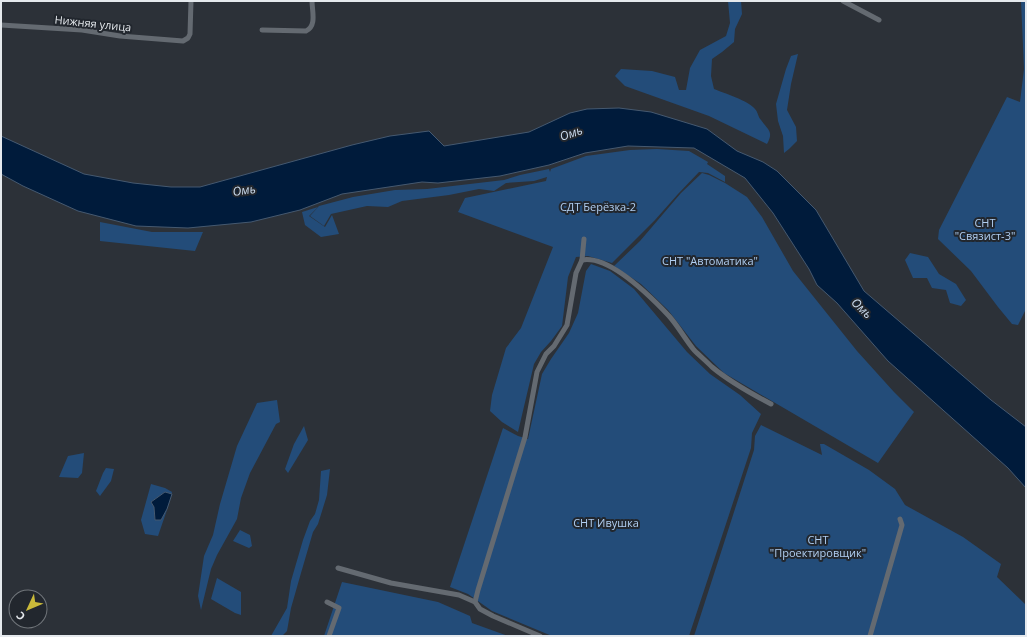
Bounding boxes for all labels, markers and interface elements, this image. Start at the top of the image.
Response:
street label: Нижняя улица [54,12,132,34]
water label: Омь [557,121,585,145]
water label: Омь [231,180,257,200]
park label: СДТ Берёзка-2 [560,199,636,214]
park label: СНТ "Связист-3" [955,215,1015,243]
park label: СНТ "Автоматика" [662,253,758,268]
water label: Омь [848,294,876,322]
park label: СНТ Ивушка [573,515,639,530]
park label: СНТ "Проектировщик" [770,532,866,560]
north arrow [8,589,48,629]
text: С [13,609,28,624]

